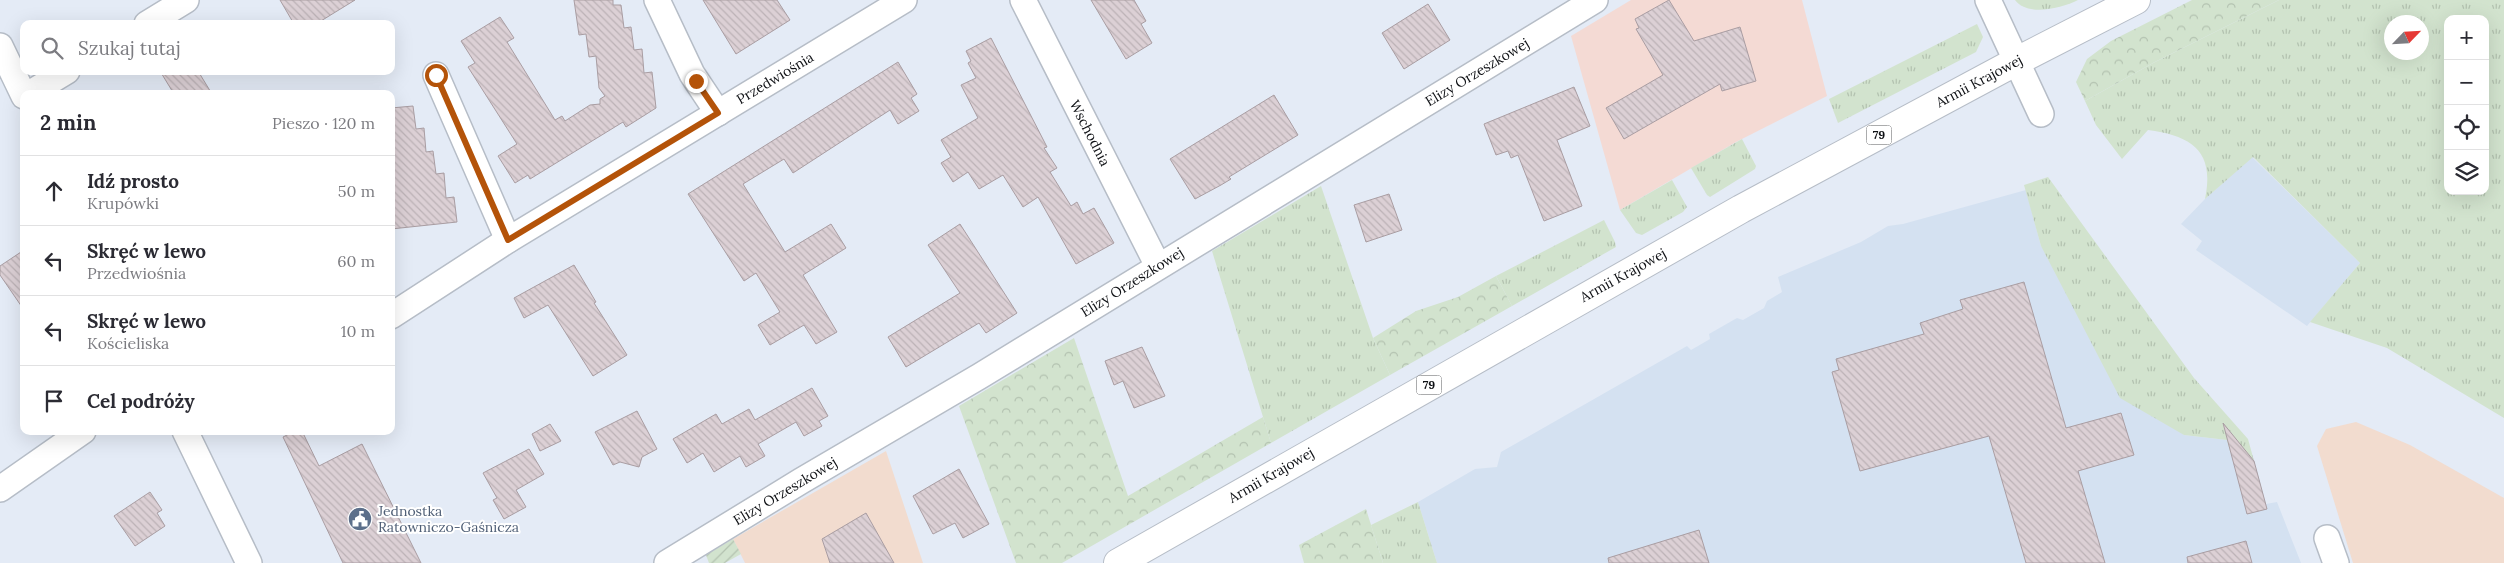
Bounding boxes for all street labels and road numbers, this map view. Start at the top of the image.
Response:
street label: Elizy Orzeszkowej [1422,34,1532,110]
street label: Przedwiośnia [733,48,817,108]
street label: Armii Krajowej [1932,51,2025,112]
street label: Wschodnia [1066,97,1114,169]
road number: 79 [1866,126,1892,144]
street label: Elizy Orzeszkowej [1077,243,1187,321]
street label: Armii Krajowej [1576,244,1669,307]
road number: 79 [1416,376,1442,394]
street label: Armii Krajowej [1224,443,1317,507]
street label: Elizy Orzeszkowej [730,453,840,529]

